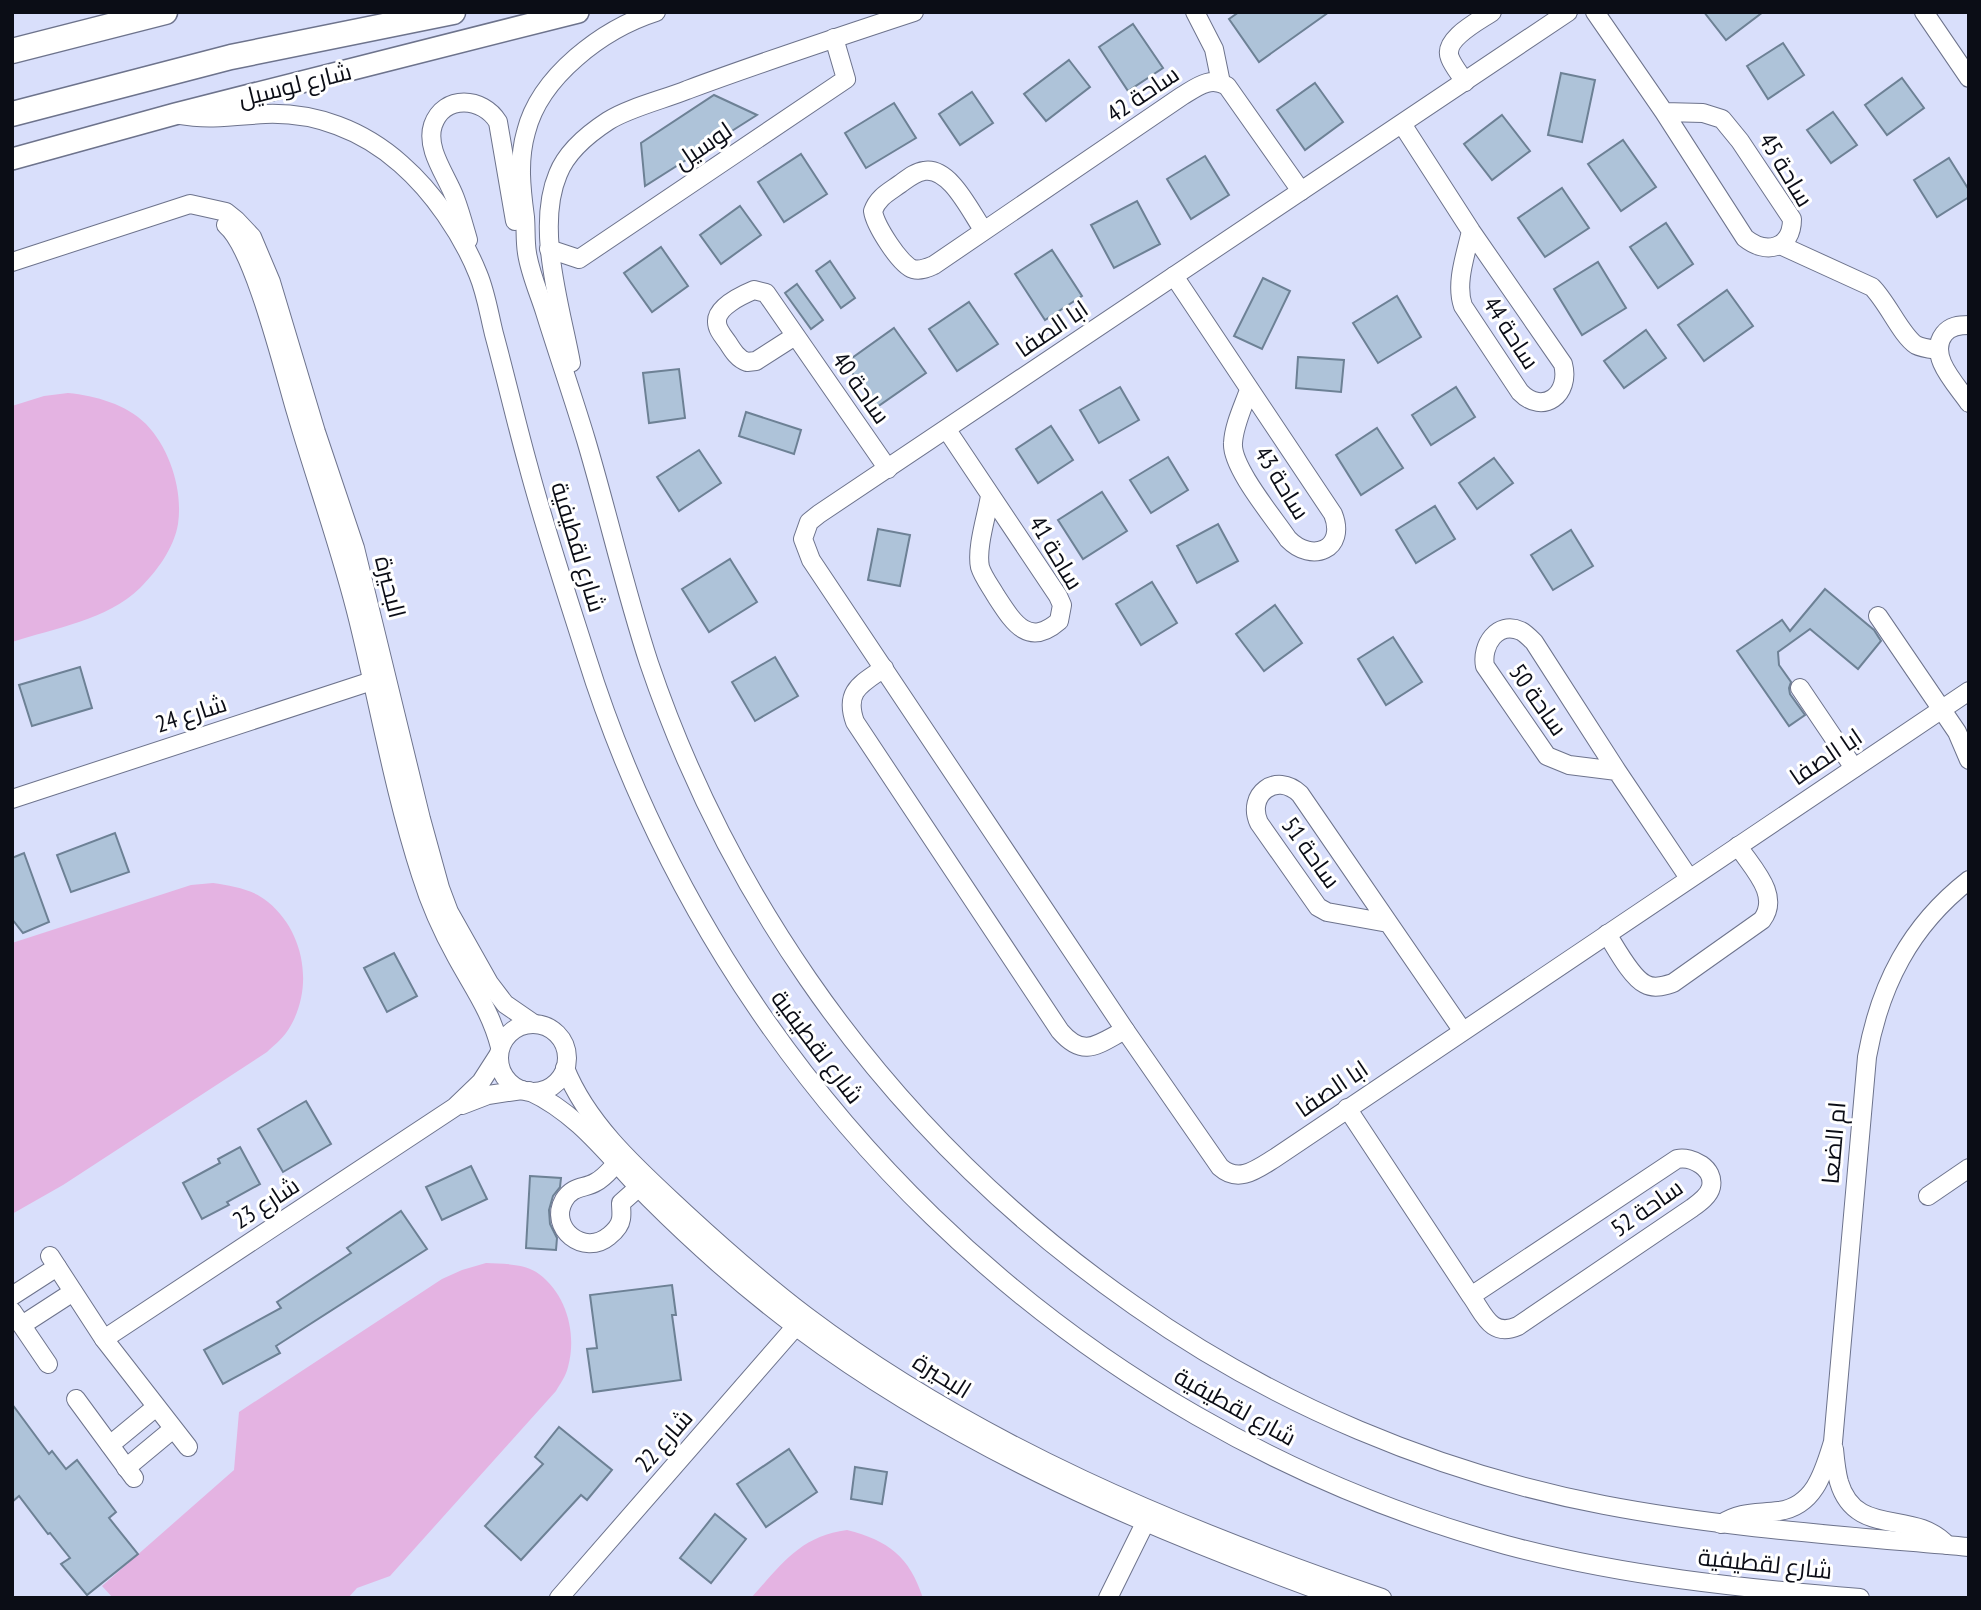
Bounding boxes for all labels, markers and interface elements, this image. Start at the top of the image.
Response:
street label: شارع لوسيل [235,55,355,115]
street label: ساحة 42 [1101,58,1185,129]
street label: لوسيل [667,115,738,176]
street label: ساحة 45 [1752,127,1821,212]
street label: ساحة 44 [1476,290,1546,375]
street label: ابا الصفا [1009,293,1094,364]
street label: ساحة 40 [826,346,897,430]
street label: ساحة 43 [1248,440,1317,525]
street label: شارع لقطيفية [543,478,613,616]
street label: ساحة 41 [1022,510,1091,595]
street label: البحيرة [368,553,413,621]
street label: ساحة 50 [1503,658,1574,742]
street label: شارع 24 [151,687,231,741]
street label: ابا الصفا [1783,721,1868,792]
street label: ساحة 51 [1275,811,1348,895]
street label: شارع لقطيفية [764,984,870,1110]
street label: ابا الصفا [1289,1053,1374,1124]
street label: ام الضعا [1814,1101,1854,1185]
street label: شارع 23 [227,1170,305,1236]
street label: ساحة 52 [1605,1172,1689,1243]
street label: البحيرة [907,1346,977,1405]
street label: شارع لقطيفية [1168,1360,1302,1454]
street label: شارع 22 [628,1403,700,1479]
street label: شارع لقطيفية [1696,1541,1834,1587]

